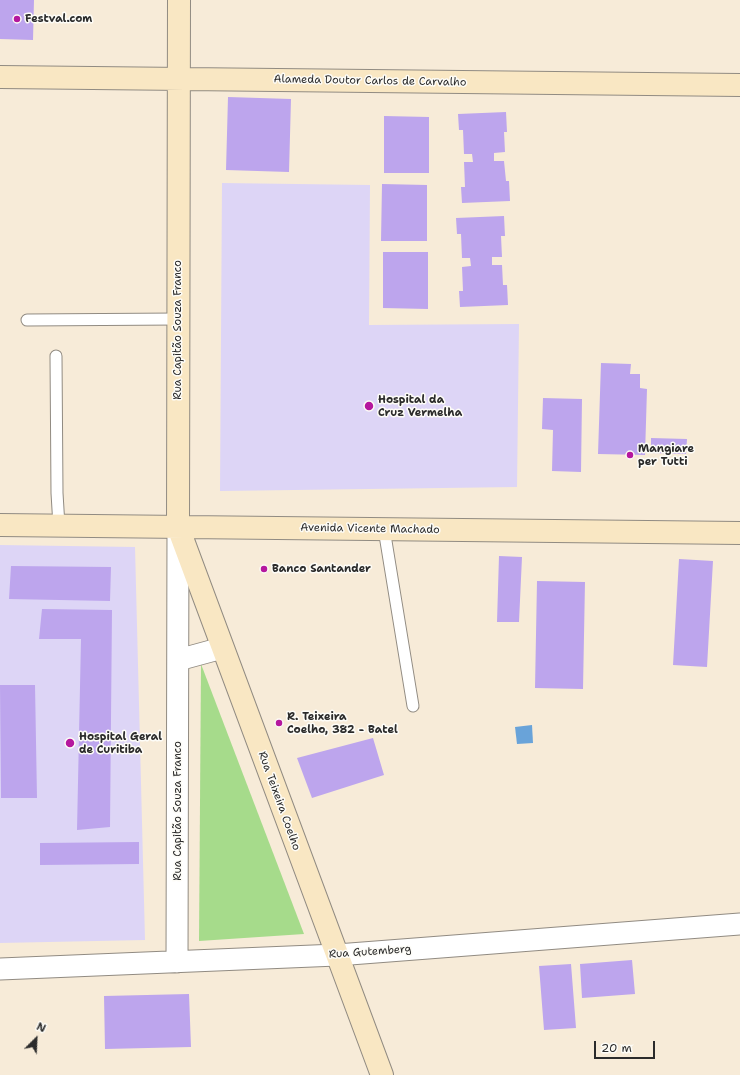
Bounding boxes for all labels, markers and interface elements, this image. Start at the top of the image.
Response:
place label: Festval.com [25,12,92,26]
marker: Festval.com [12,14,22,24]
street label: Alameda Doutor Carlos de Carvalho [274,73,466,89]
street label: Rua Capitão Souza Franco [171,260,185,400]
place label: Hospital da Cruz Vermelha [378,393,462,419]
marker: Hospital da Cruz Vermelha [363,400,375,412]
place label: Mangiare per Tutti [638,442,694,468]
marker: Mangiare per Tutti [625,450,635,460]
street label: Avenida Vicente Machado [300,521,440,537]
place label: Banco Santander [272,562,371,576]
marker: Banco Santander [259,564,269,574]
place label: R. Teixeira Coelho, 382 - Batel [287,710,398,736]
marker: R. Teixeira Coelho, 382 - Batel [274,718,284,728]
place label: Hospital Geral de Curitiba [79,730,162,756]
marker: Hospital Geral de Curitiba [64,737,76,749]
street label: Rua Capitão Souza Franco [171,741,185,881]
street label: Rua Teixeira Coelho [255,750,303,852]
street label: Rua Gutemberg [328,943,412,961]
north arrow [16,1019,56,1059]
text: N [34,1019,48,1036]
scale bar [596,1033,657,1059]
text: 20 m [601,1040,632,1056]

